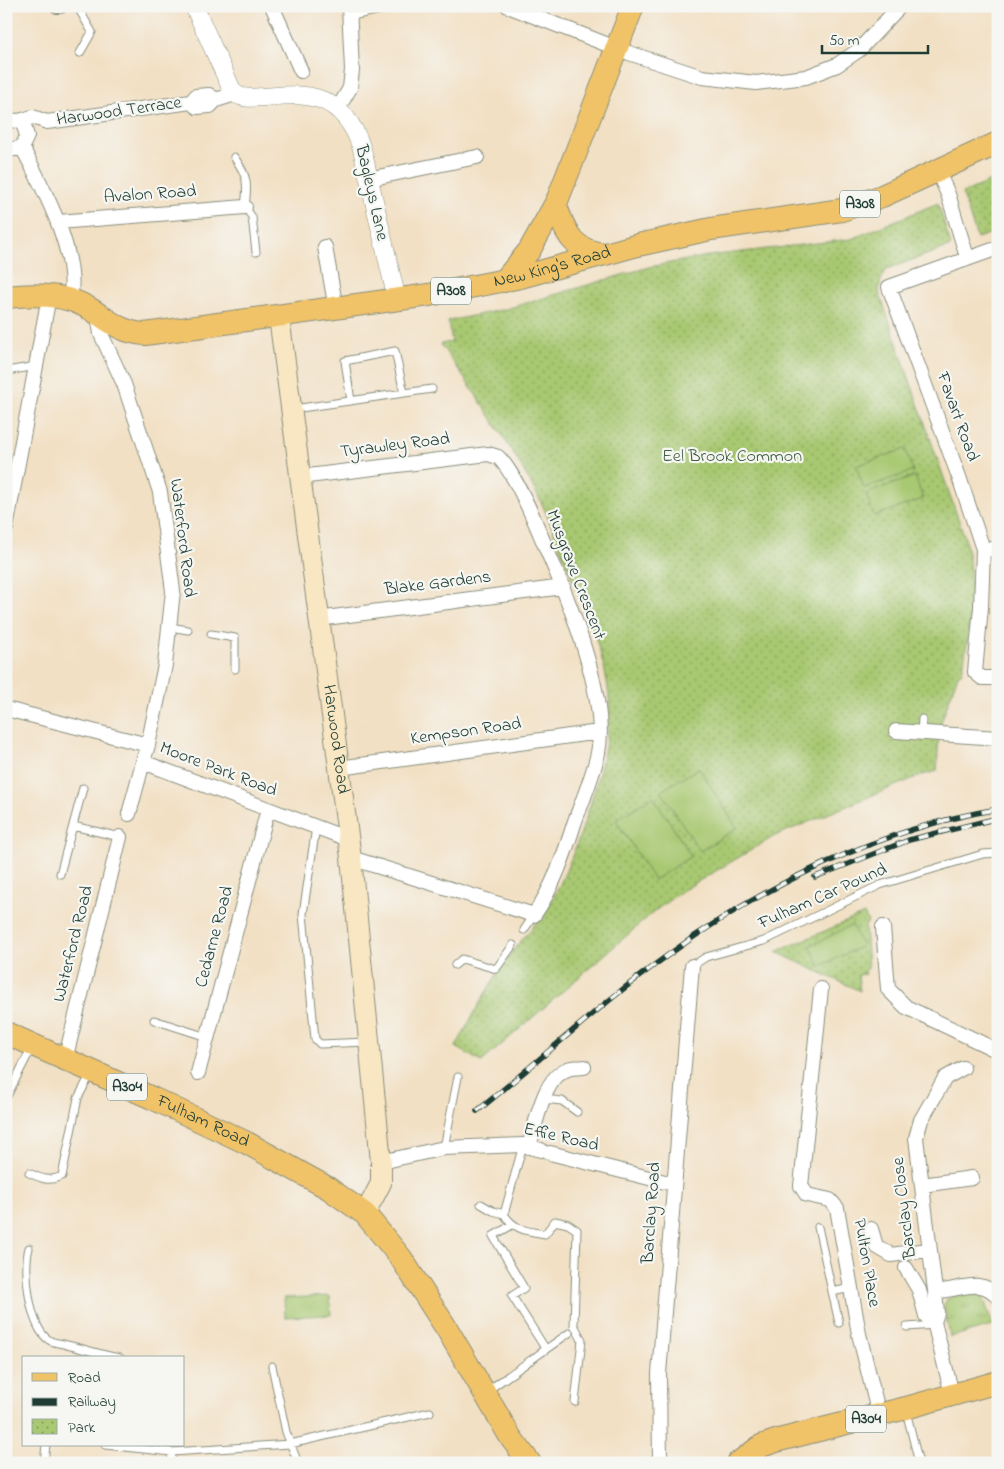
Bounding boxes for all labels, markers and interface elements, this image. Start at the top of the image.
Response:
scale bar [822,22,928,54]
text: 50 m [829,30,860,52]
street label: Harwood Terrace [55,90,184,134]
street label: Bagleys Lane [346,142,395,244]
street label: Avalon Road [103,179,197,211]
road number: A308 [840,190,880,218]
street label: New King's Road [492,240,614,295]
road number: A308 [431,278,471,304]
street label: Favart Road [928,368,985,465]
street label: Tyrawley Road [339,426,451,466]
park label: Eel Brook Common [662,444,802,470]
street label: Waterford Road [162,477,202,599]
street label: Musgrave Crescent [537,506,612,644]
street label: Blake Gardens [382,565,493,604]
street label: Harwood Road [315,683,355,796]
street label: Kempson Road [409,711,523,753]
street label: Moore Park Road [155,736,281,804]
street label: Fulham Car Pound [754,857,891,937]
street label: Waterford Road [47,883,101,1005]
street label: Cedarne Road [189,883,241,991]
road number: A304 [107,1074,147,1100]
street label: Fulham Road [151,1089,253,1155]
street label: Effie Road [521,1117,601,1159]
street label: Barclay Close [886,1155,924,1261]
street label: Barclay Road [635,1161,669,1266]
street label: Pulton Place [845,1217,887,1310]
legend [22,1356,185,1446]
text: Road [68,1367,101,1389]
text: Railway [68,1391,116,1414]
road number: A304 [846,1406,886,1432]
text: Park [68,1417,96,1439]

